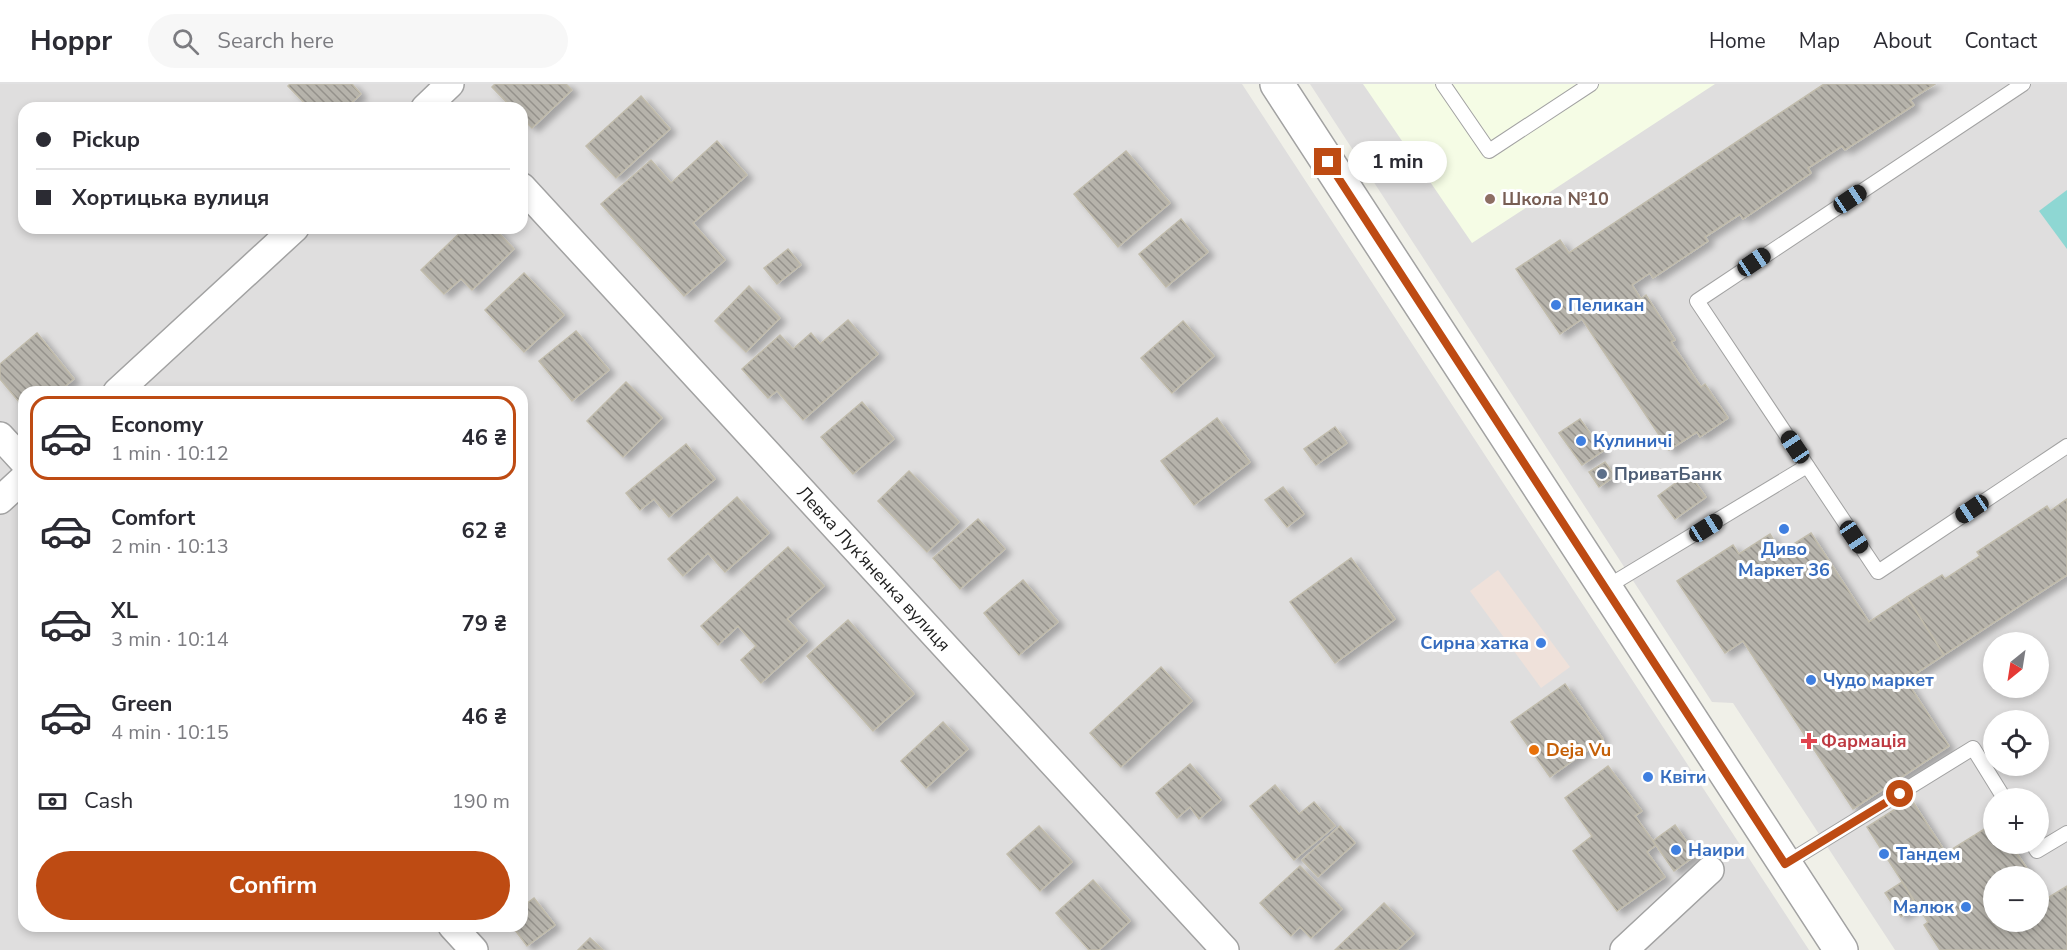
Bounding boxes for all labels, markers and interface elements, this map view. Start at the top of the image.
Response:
search box [148,14,568,68]
text: Hoppr [30,22,112,60]
icon: search [169,25,202,58]
text: Search here [217,26,334,56]
text: Home [1709,27,1766,55]
text: Map [1799,27,1840,55]
text: About [1873,27,1931,55]
text: Contact [1964,27,2037,55]
text: Pickup [72,125,140,155]
callout: 1 min [1349,141,1448,183]
route end [1314,148,1341,175]
text: 1 min [1372,148,1423,175]
car [1830,181,1870,217]
text: Хортицька вулиця [72,183,269,213]
place label: Школа №10 [1502,187,1609,211]
marker: Школа №10 [1483,192,1497,206]
car [1734,244,1774,280]
place label: Пеликан [1568,293,1645,317]
marker: Пеликан [1549,298,1563,312]
text: Economy [111,410,203,440]
icon: car [39,411,93,465]
text: 46 ₴ [461,423,507,453]
car [1777,427,1813,467]
place label: Кулиничі [1593,429,1672,453]
marker: Кулиничі [1574,434,1588,448]
text: 1 min · 10:12 [111,440,229,467]
place label: ПриватБанк [1614,462,1723,486]
marker: ПриватБанк [1595,467,1609,481]
street label: Левка Лук'яненка вулиця [791,481,956,656]
car [1952,491,1992,527]
text: Comfort [111,503,195,533]
icon: car [39,504,93,558]
car [1686,511,1726,545]
text: 62 ₴ [461,516,507,546]
car [1836,517,1872,557]
marker: Диво Маркет 36 [1777,522,1791,536]
text: 2 min · 10:13 [111,533,229,560]
place label: Диво Маркет 36 [1738,537,1830,582]
text: XL [111,596,138,626]
icon: car [39,597,93,651]
text: 79 ₴ [461,609,507,639]
text: 3 min · 10:14 [111,626,229,653]
place label: Сирна хатка [1420,631,1529,655]
north arrow [1983,632,2049,698]
map controls [1983,632,2049,932]
marker: Сирна хатка [1534,636,1548,650]
place label: Чудо маркет [1823,668,1934,692]
marker: Чудо маркет [1804,673,1818,687]
text: Green [111,689,172,719]
icon: car [39,690,93,744]
text: 46 ₴ [461,702,507,732]
button: locate [1983,710,2049,776]
text: 4 min · 10:15 [111,719,229,746]
place label: Фармація [1821,729,1907,753]
marker: Фармація [1802,734,1816,748]
place label: Deja Vu [1546,738,1611,762]
marker: Deja Vu [1527,743,1541,757]
place label: Квіти [1660,765,1707,789]
marker: Квіти [1641,770,1655,784]
route start [1886,780,1913,807]
icon: cash [36,785,69,818]
text: Cash [84,786,133,816]
text: 190 m [452,788,510,815]
button: + [1983,788,2049,854]
place label: Наири [1688,838,1745,862]
place label: Тандем [1896,842,1960,866]
marker: Наири [1669,843,1683,857]
marker: Тандем [1877,847,1891,861]
button: Confirm [36,851,510,920]
button: − [1983,866,2049,932]
place label: Малюк [1893,895,1955,919]
marker: Малюк [1959,900,1973,914]

